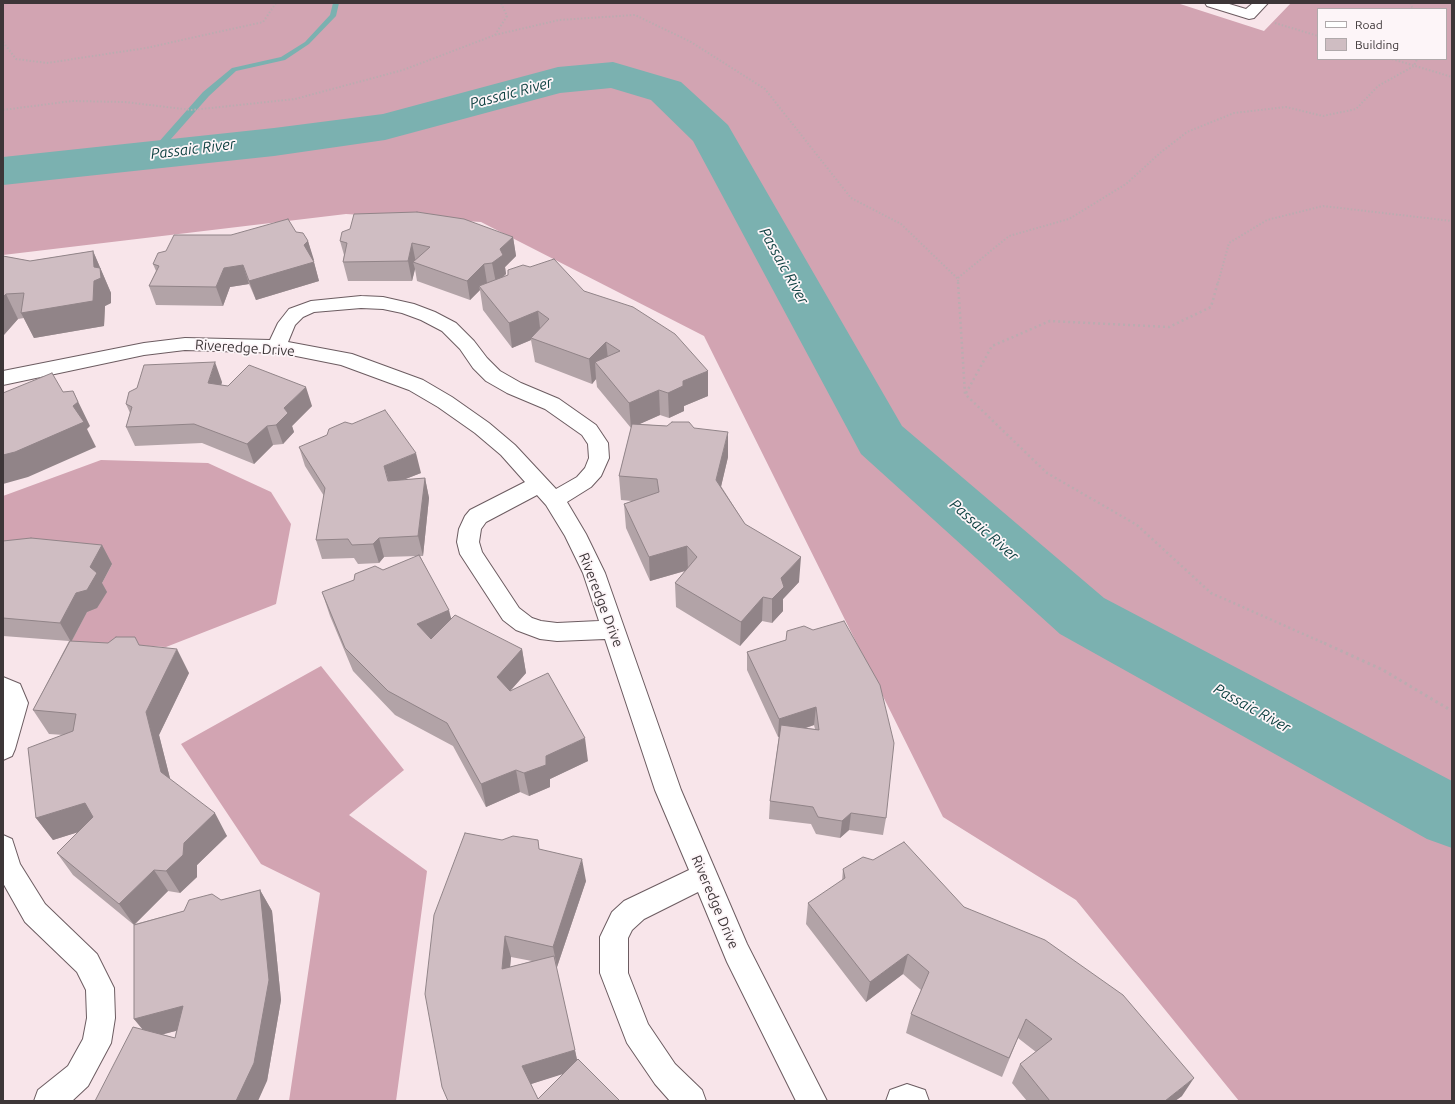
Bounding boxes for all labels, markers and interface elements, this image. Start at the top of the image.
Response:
legend [1317,8,1447,60]
text: Road [1355,18,1383,31]
text: Building [1355,38,1399,51]
water label: Passaic River [468,73,554,113]
water label: Passaic River [150,135,236,163]
water label: Passaic River [756,224,812,308]
street label: Riveredge Drive [195,336,295,360]
water label: Passaic River [946,495,1022,565]
street label: Riveredge Drive [575,550,627,650]
water label: Passaic River [1210,680,1294,736]
street label: Riveredge Drive [688,853,742,951]

